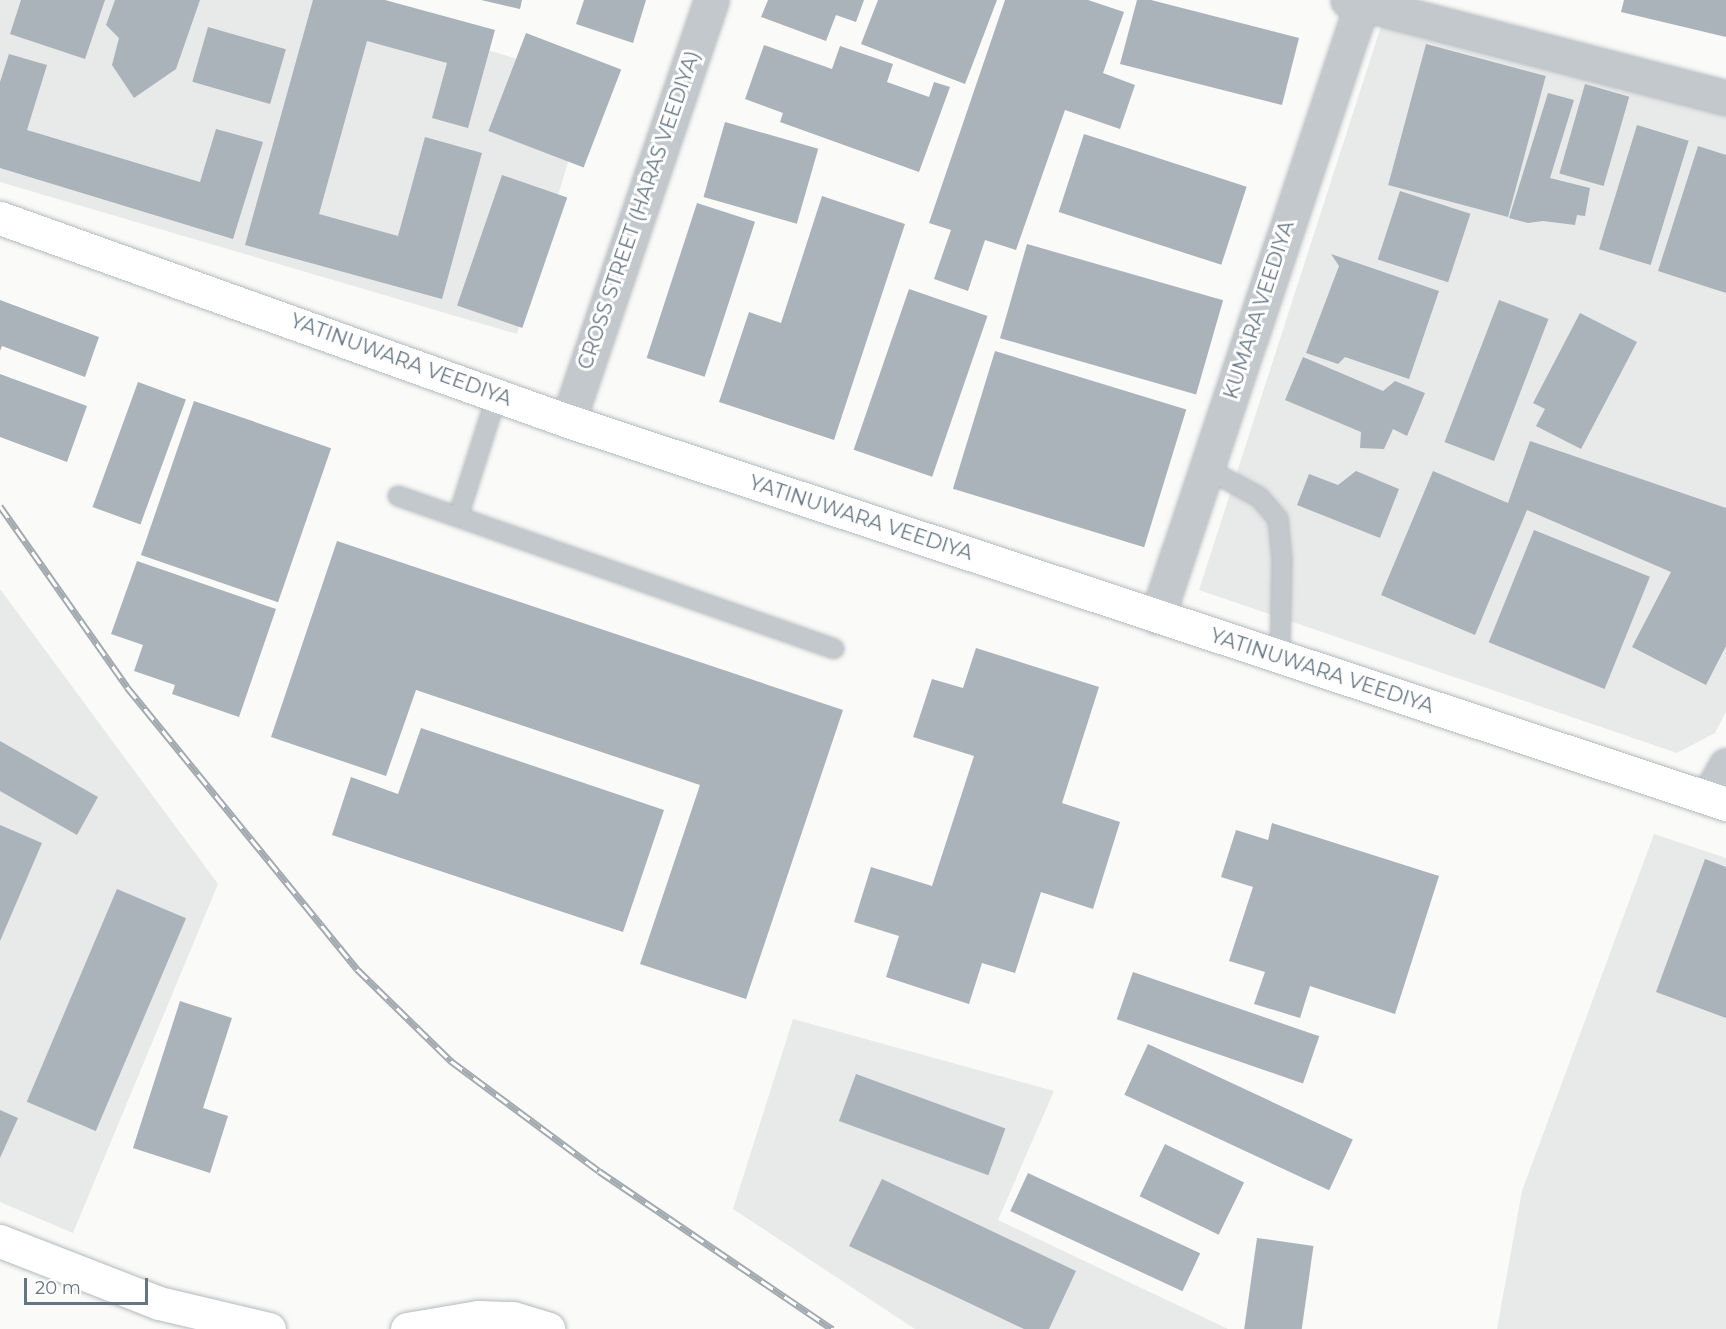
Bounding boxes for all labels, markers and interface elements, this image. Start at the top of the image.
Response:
street label: CROSS STREET (HARAS VEEDIYA) [573,47,705,373]
street label: KUMARA VEEDIYA [1219,218,1299,402]
street label: YATINUWARA VEEDIYA [287,309,515,411]
street label: YATINUWARA VEEDIYA [746,470,976,566]
street label: YATINUWARA VEEDIYA [1207,623,1437,719]
scale bar [27,1266,152,1304]
text: 20 m [35,1277,81,1299]

